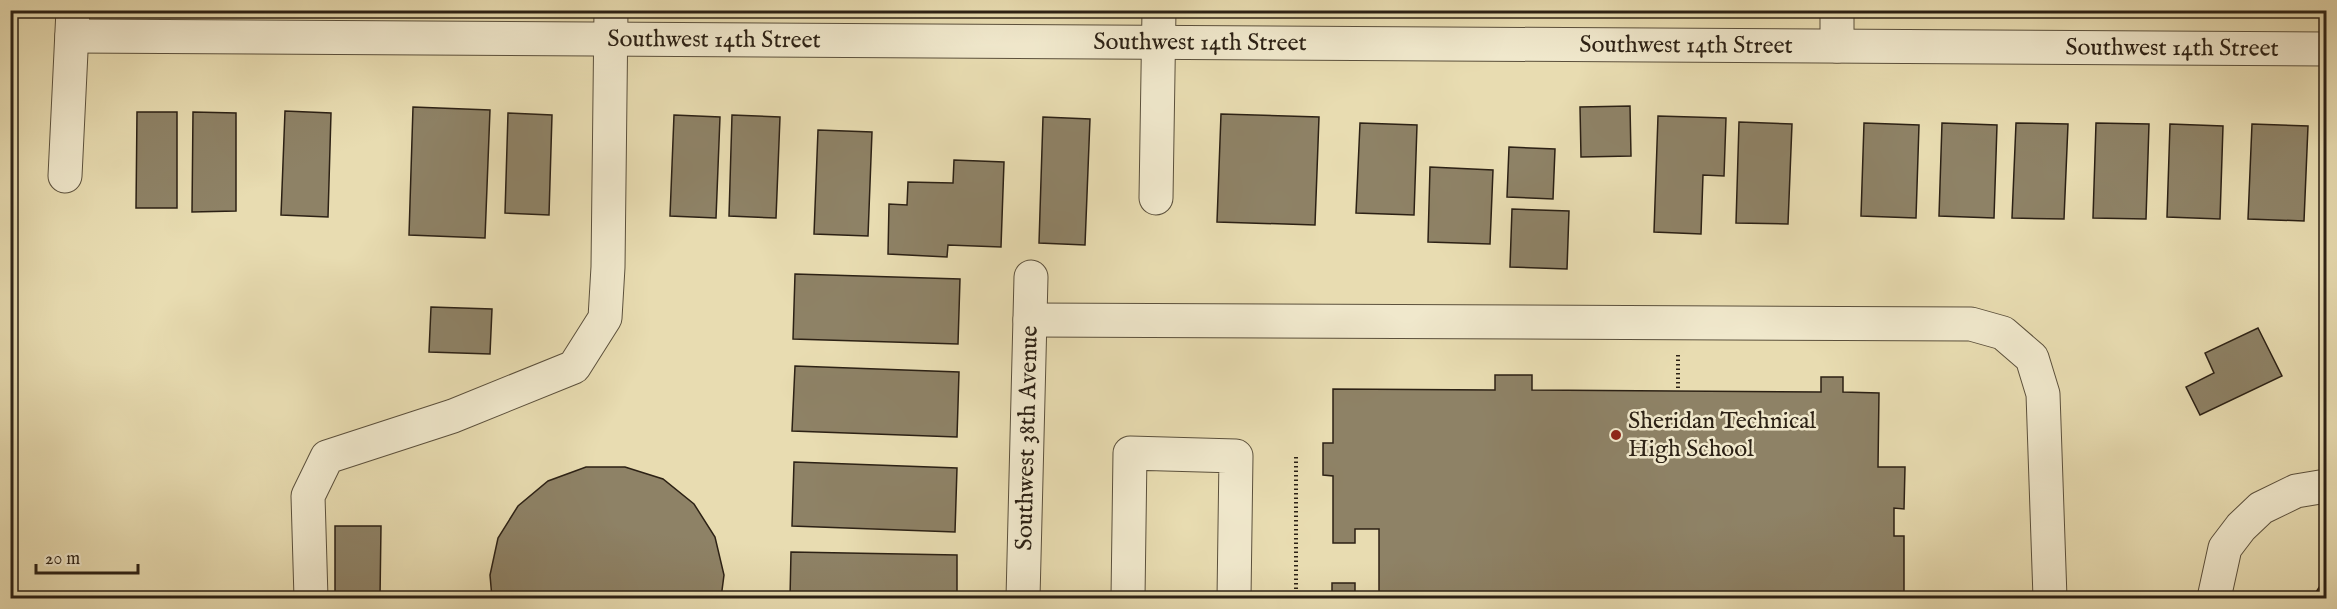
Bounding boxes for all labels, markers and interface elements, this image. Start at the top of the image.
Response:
street label: Southwest 14th Street [607,24,821,56]
street label: Southwest 14th Street [1093,26,1307,59]
street label: Southwest 14th Street [1579,29,1793,61]
street label: Southwest 14th Street [2065,32,2279,64]
street label: Southwest 38th Avenue [1009,325,1045,551]
place label: Sheridan Technical High School [1628,406,1817,465]
marker: Sheridan Technical High School [1609,428,1623,442]
scale bar [36,537,138,575]
text: 20 m [45,548,80,571]

